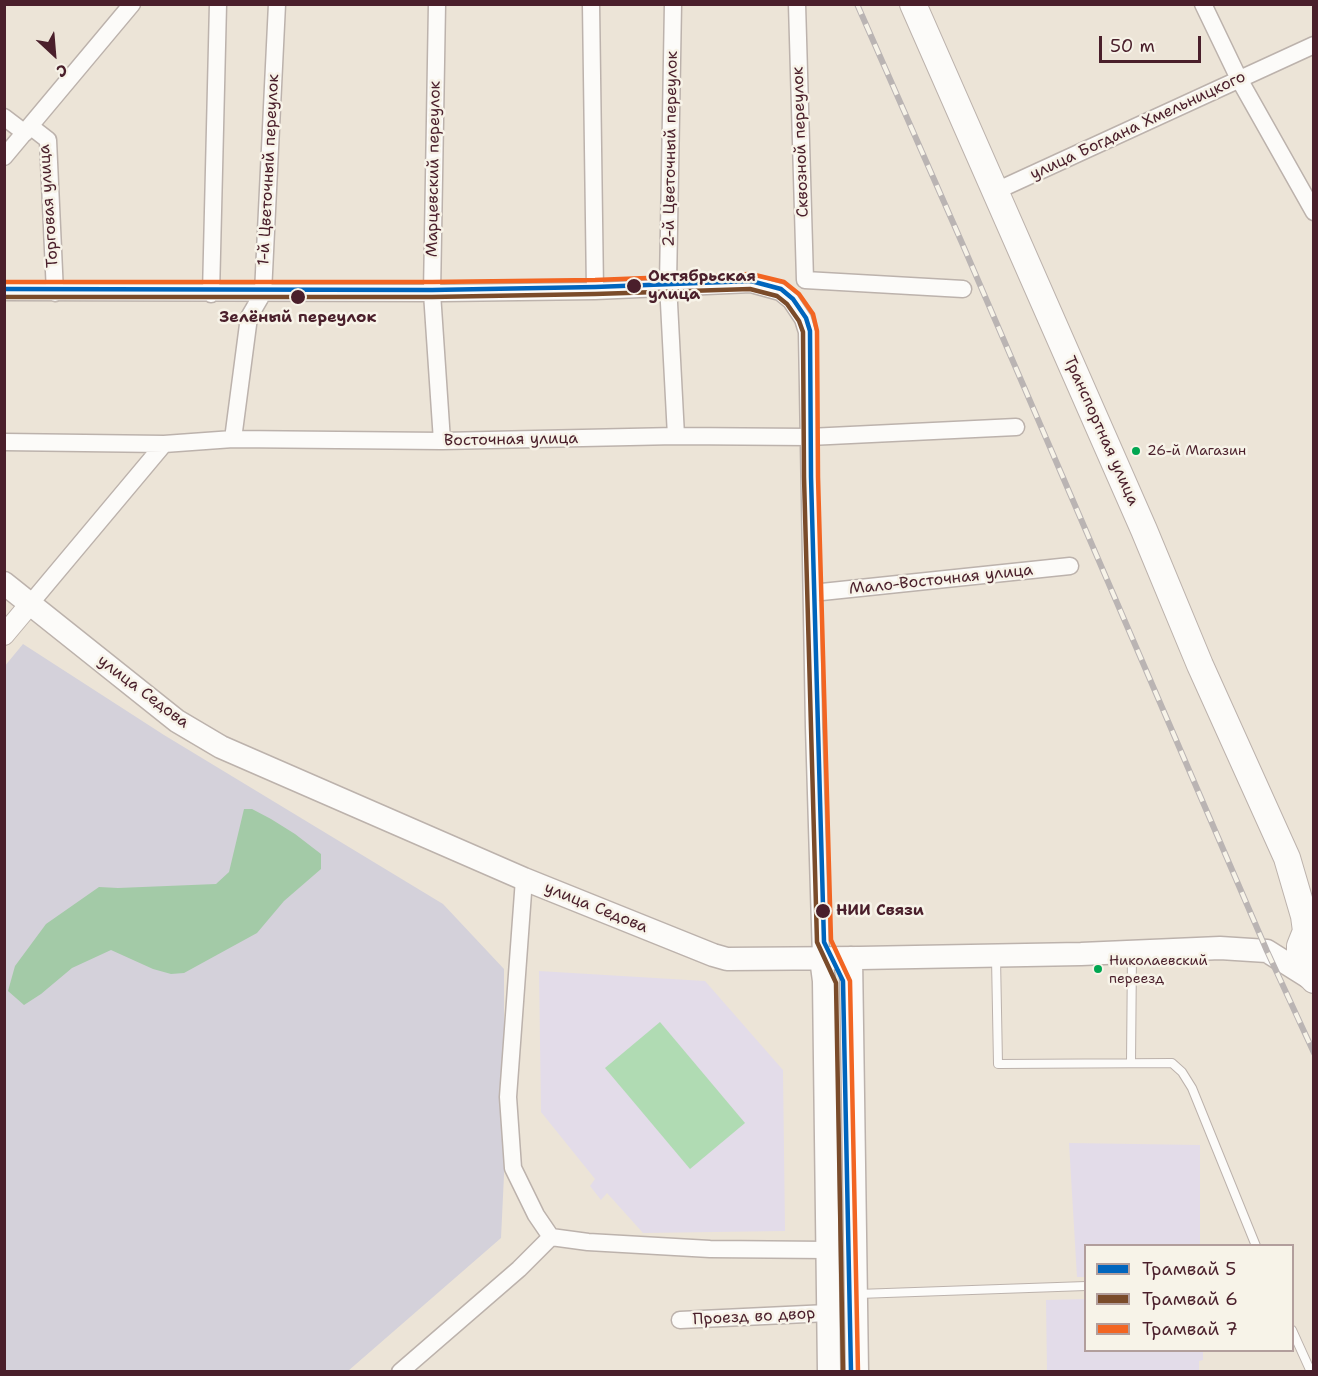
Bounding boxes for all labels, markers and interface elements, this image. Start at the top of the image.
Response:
north arrow [24,24,84,84]
scale bar [1102,24,1204,62]
text: 50 m [1110,34,1155,58]
street label: 2-й Цветочный переулок [660,51,682,247]
text: С [53,59,71,82]
street label: Сквозной переулок [789,66,813,218]
street label: улица Богдана Хмельницкого [1027,67,1249,185]
street label: 1-й Цветочный переулок [254,74,284,266]
street label: Марцевский переулок [423,81,445,257]
street label: Торговая улица [35,144,63,268]
place label: Октябрьская улица [648,267,756,305]
marker: Октябрьская улица [625,277,643,295]
marker: Зелёный переулок [289,288,307,306]
place label: Зелёный переулок [220,308,376,328]
street label: Транспортная улица [1059,353,1143,509]
street label: Восточная улица [444,429,578,451]
place label: 26-й Магазин [1147,443,1246,459]
marker: 26-й Магазин [1130,445,1142,457]
street label: Мало-Восточная улица [848,561,1034,599]
street label: улица Седова [93,651,193,733]
street label: улица Седова [542,879,650,937]
place label: НИИ Связи [836,901,924,921]
marker: НИИ Связи [814,902,832,920]
place label: Николаевский переезд [1109,953,1208,986]
marker: Николаевский переезд [1092,963,1104,975]
legend [1084,1244,1294,1352]
text: Трамвай 5 [1142,1257,1236,1281]
text: Трамвай 6 [1142,1287,1238,1311]
street label: Проезд во двор [692,1304,816,1330]
text: Трамвай 7 [1142,1317,1238,1341]

